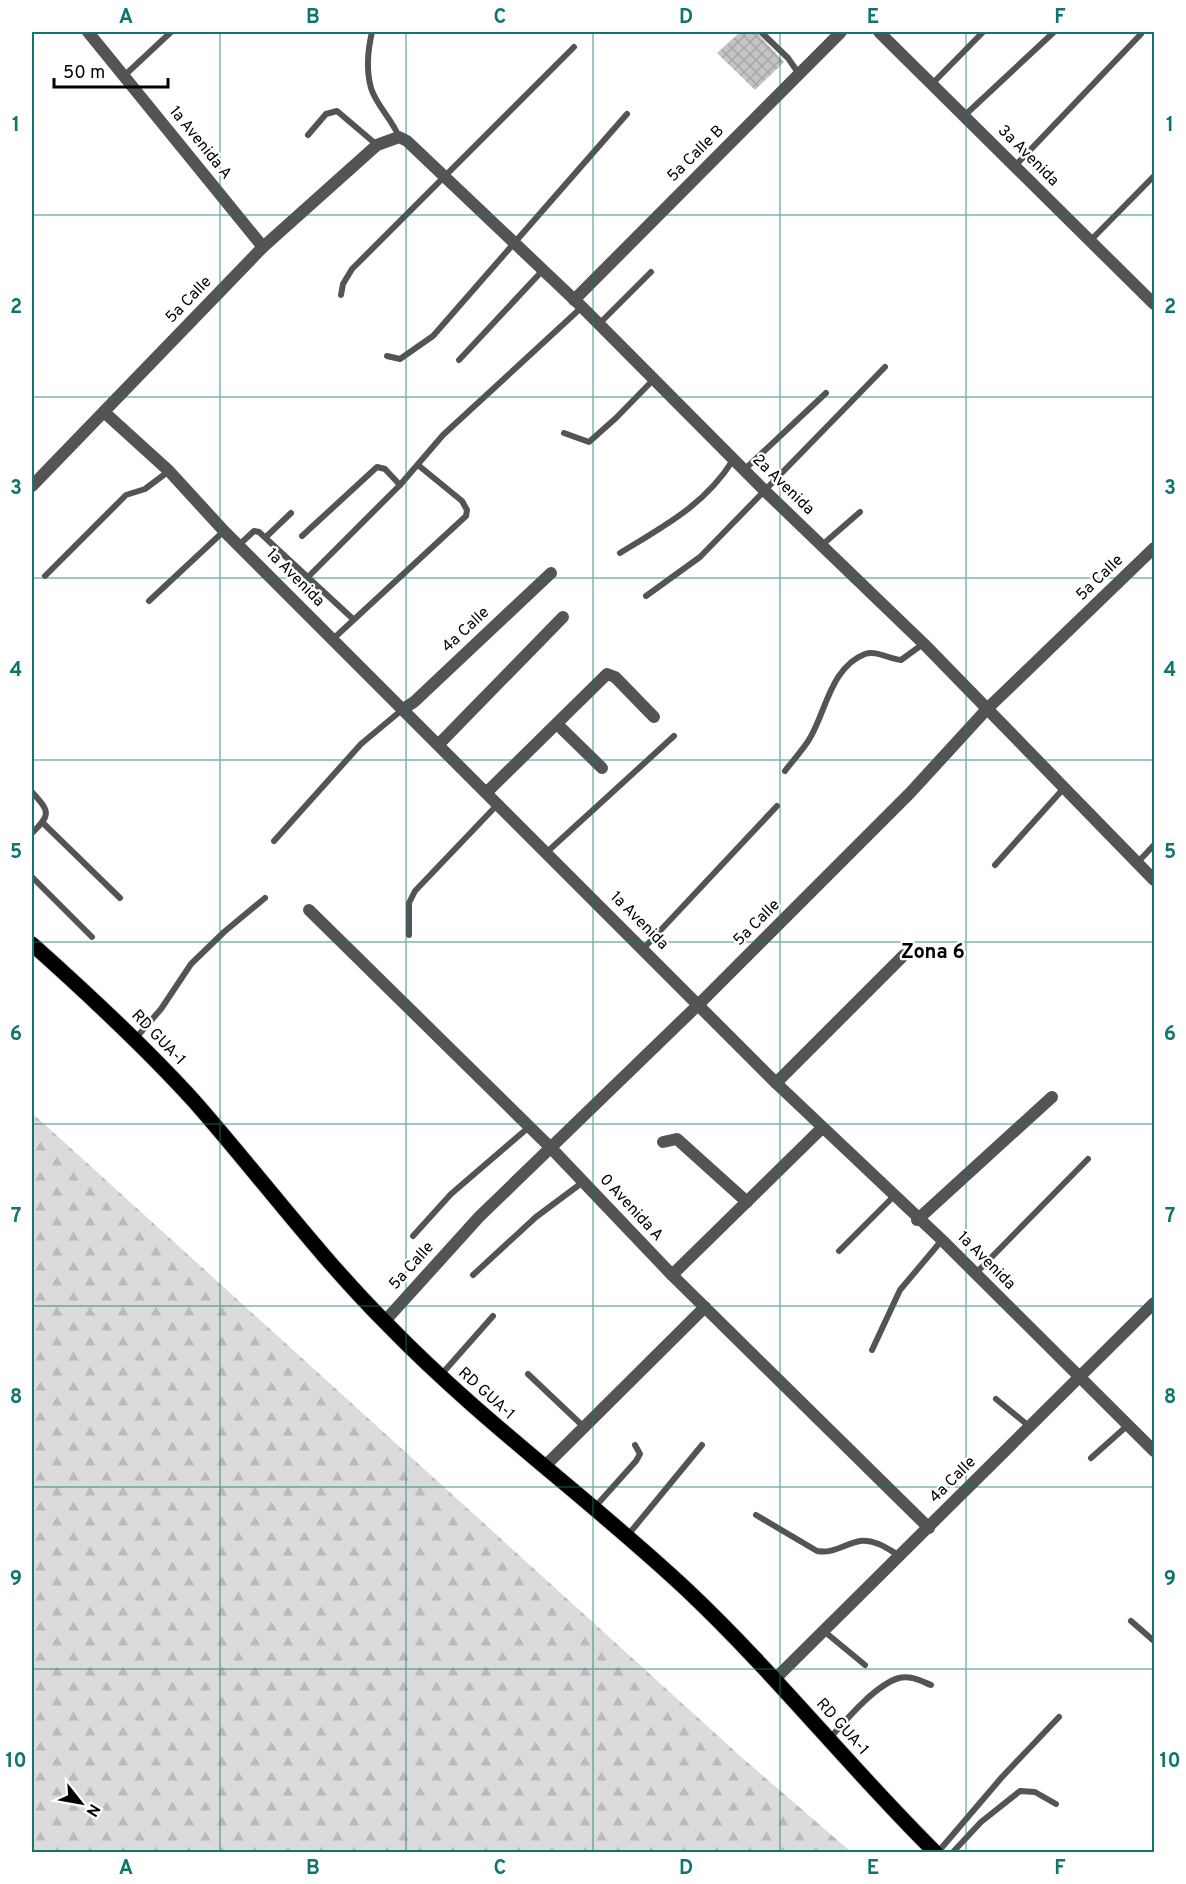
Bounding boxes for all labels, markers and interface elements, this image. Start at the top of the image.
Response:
text: A [119,5,133,31]
text: B [306,5,320,31]
text: C [494,5,506,31]
text: D [679,5,693,31]
text: E [867,5,879,31]
text: F [1054,5,1066,31]
scale bar [54,51,168,89]
text: 50 m [63,62,105,85]
street label: 1a Avenida A [164,102,236,184]
text: 1 [12,113,20,139]
text: 1 [1166,113,1174,139]
street label: 5a Calle B [663,121,729,187]
street label: 3a Avenida [993,121,1063,191]
street label: 5a Calle [162,272,216,328]
text: 2 [10,295,22,321]
text: 2 [1164,295,1176,321]
street label: 2a Avenida [748,450,818,520]
text: 3 [10,476,22,502]
text: 3 [1164,476,1176,502]
street label: 1a Avenida [262,545,328,611]
street label: 5a Calle [1072,551,1128,605]
street label: 4a Calle [438,603,494,657]
text: 4 [10,658,22,684]
text: 4 [1164,658,1176,684]
text: 5 [10,840,22,866]
text: 5 [1164,840,1176,866]
street label: 1a Avenida [606,888,672,954]
street label: 5a Calle [729,895,785,951]
district label: Zona 6 [901,940,965,966]
street label: RD GUA-1 [127,1006,189,1070]
text: 6 [10,1022,22,1048]
text: 6 [1164,1022,1176,1048]
street label: 0 Avenida A [595,1170,667,1246]
text: 7 [11,1204,21,1230]
text: 7 [1165,1204,1175,1230]
street label: 1a Avenida [953,1228,1019,1294]
street label: 5a Calle [385,1238,439,1294]
street label: RD GUA-1 [453,1363,519,1425]
text: 8 [10,1385,22,1411]
text: 8 [1164,1385,1176,1411]
street label: 4a Calle [925,1452,981,1508]
text: 9 [10,1567,22,1593]
text: 9 [1164,1567,1176,1593]
street label: RD GUA-1 [811,1694,873,1760]
text: 10 [5,1749,27,1775]
text: 10 [1159,1749,1181,1775]
north arrow [51,1773,111,1833]
text: N [81,1800,104,1820]
text: A [119,1856,133,1882]
text: B [306,1856,320,1882]
text: C [494,1856,506,1882]
text: D [679,1856,693,1882]
text: E [867,1856,879,1882]
text: F [1054,1856,1066,1882]

